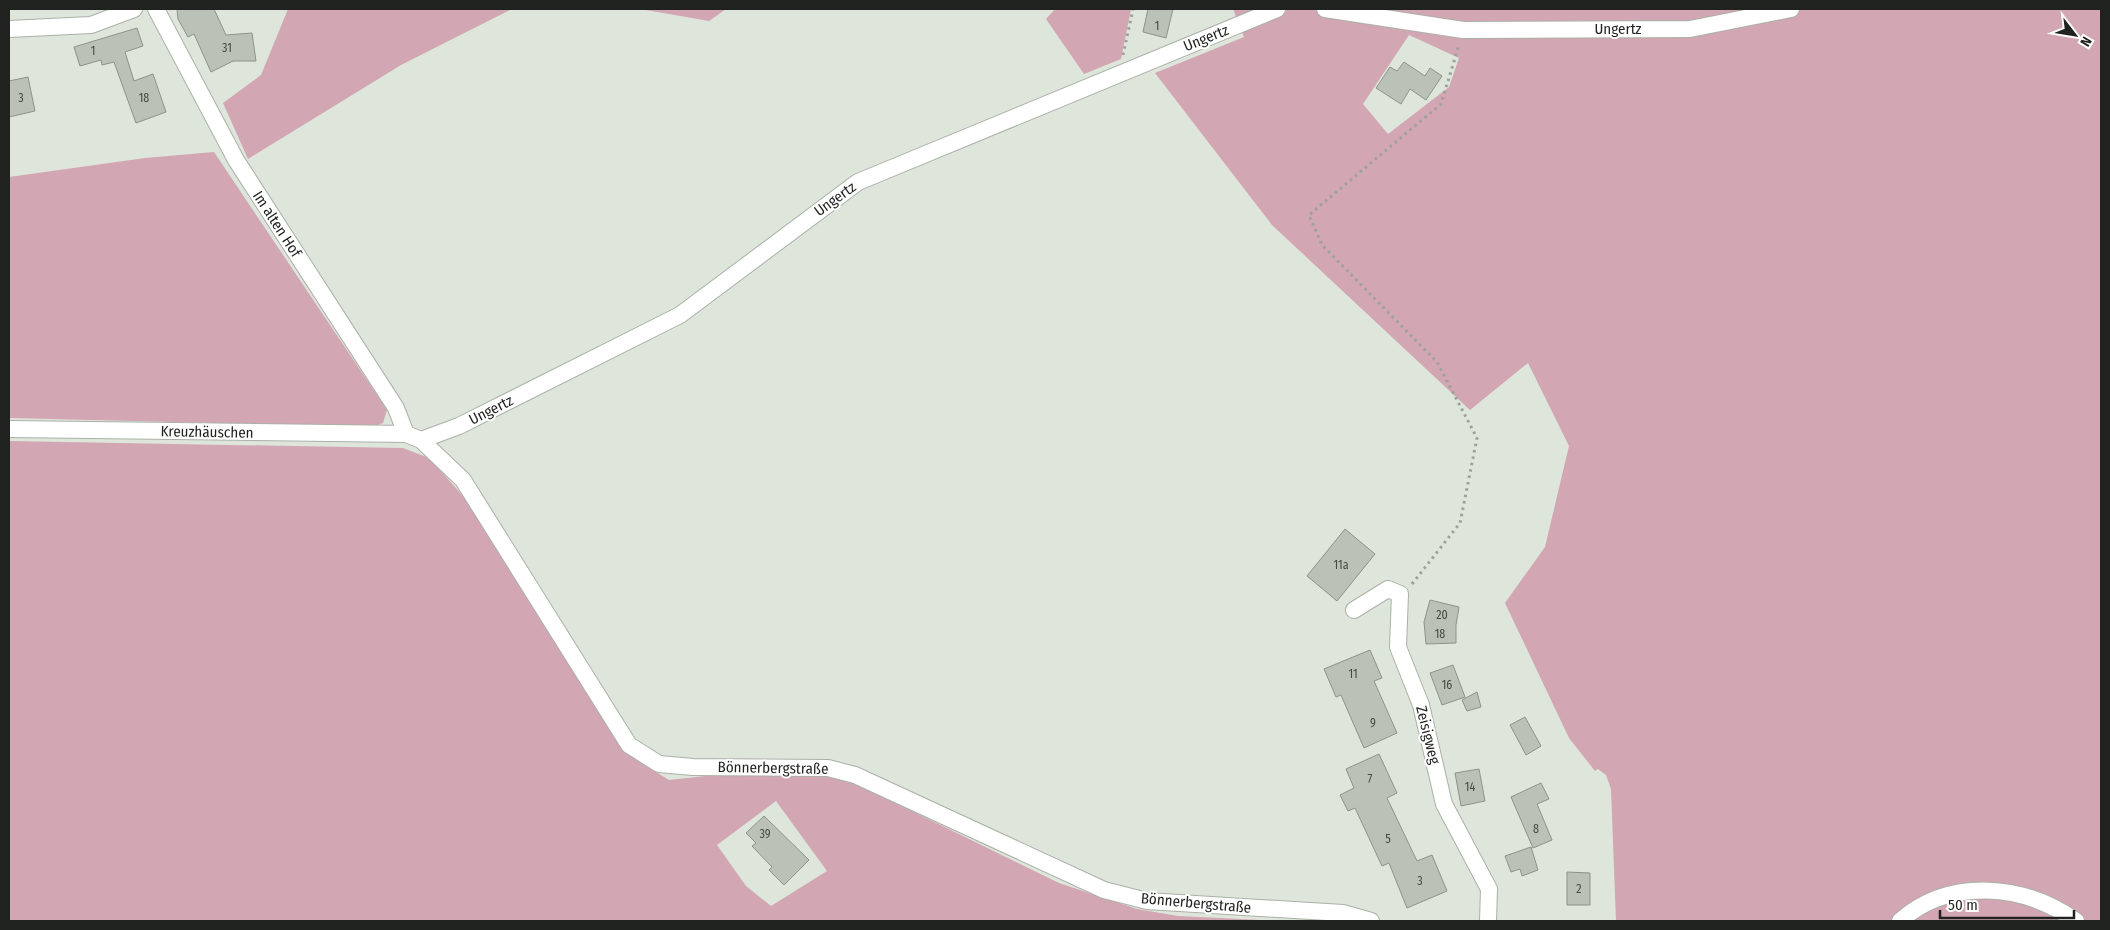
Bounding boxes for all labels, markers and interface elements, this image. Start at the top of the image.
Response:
north arrow [2050,10,2100,60]
house number: 1 [1155,19,1159,33]
street label: Ungertz [1594,20,1642,38]
street label: Ungertz [1181,21,1231,55]
text: N [2076,33,2095,49]
house number: 31 [222,41,232,55]
house number: 1 [91,44,95,58]
house number: 3 [18,91,24,105]
house number: 18 [139,91,149,105]
street label: Ungertz [811,178,859,220]
street label: Im alten Hof [249,188,306,262]
street label: Ungertz [466,391,516,429]
street label: Kreuzhäuschen [160,422,254,442]
house number: 11a [1333,558,1349,572]
house number: 20 [1436,608,1448,622]
house number: 18 [1435,627,1445,641]
house number: 11 [1348,667,1358,681]
house number: 16 [1442,678,1452,692]
street label: Zeisigweg [1412,704,1444,766]
house number: 9 [1370,716,1376,730]
street label: Bönnerbergstraße [717,758,829,778]
house number: 7 [1368,772,1373,786]
house number: 14 [1465,780,1475,794]
house number: 8 [1533,822,1539,836]
house number: 39 [759,827,771,841]
house number: 5 [1385,832,1391,846]
house number: 3 [1417,874,1423,888]
house number: 2 [1576,882,1582,896]
scale bar [1940,888,2074,920]
street label: Bönnerbergstraße [1140,889,1252,917]
text: 50 m [1948,896,1978,914]

